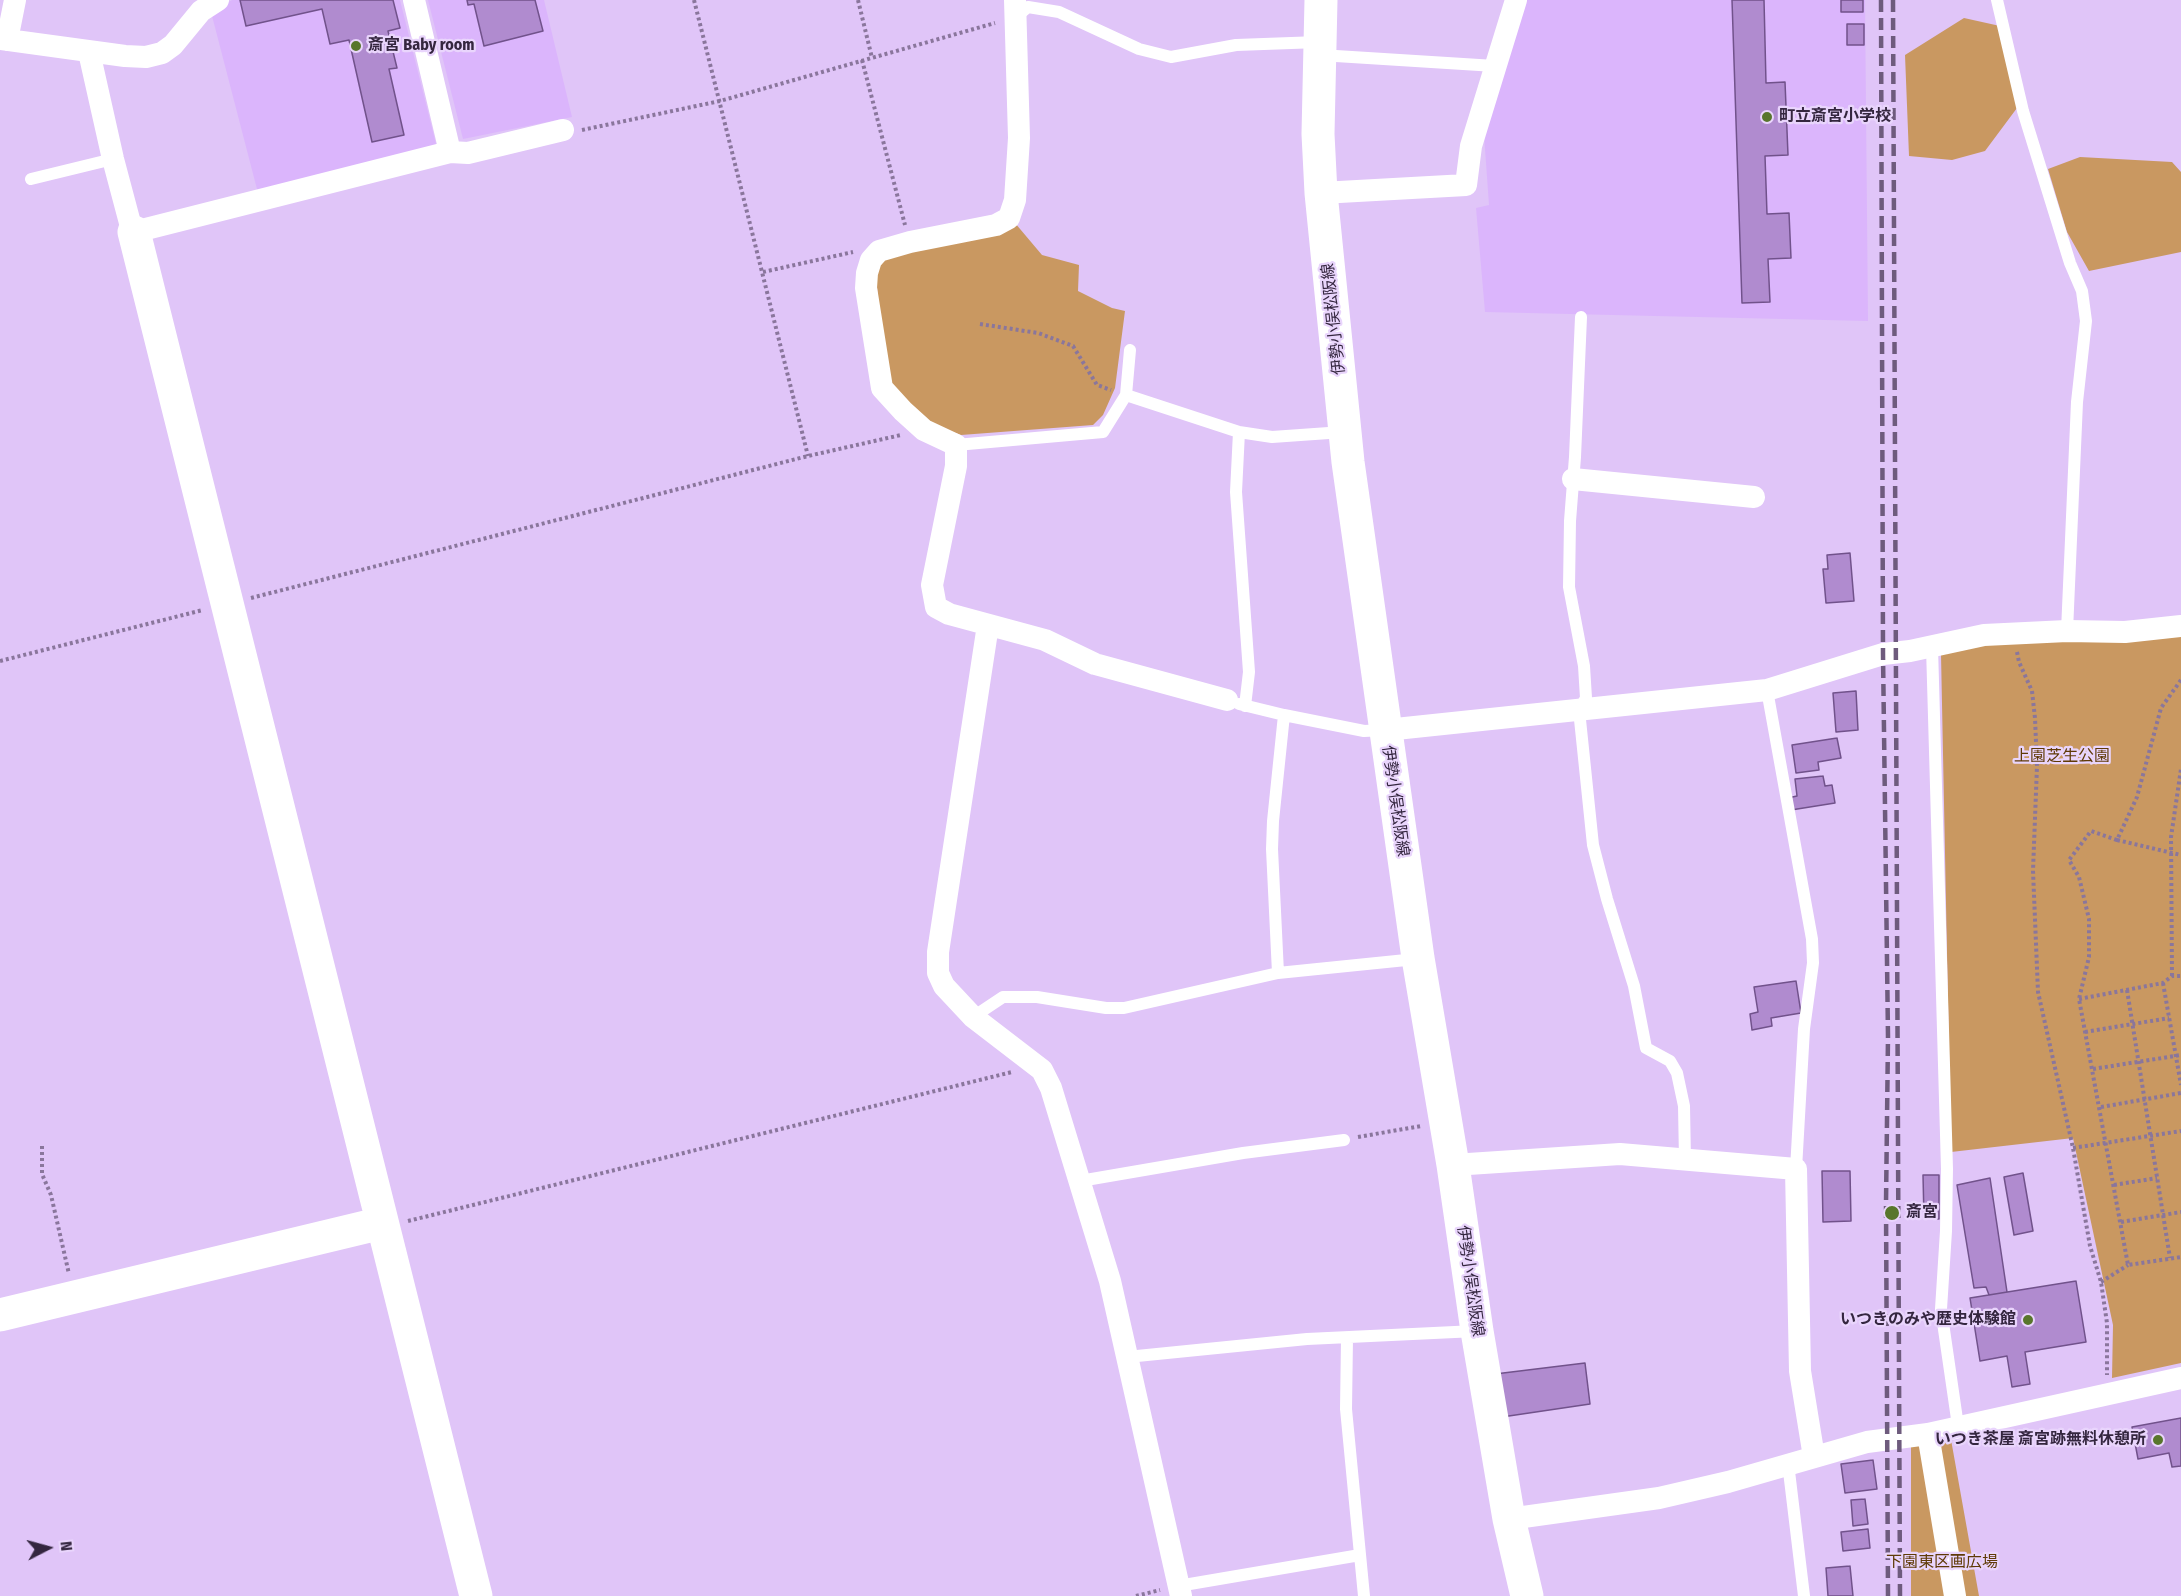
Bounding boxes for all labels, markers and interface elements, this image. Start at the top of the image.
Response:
place label: 斎宮 Baby room [368,36,474,56]
marker: 斎宮 Baby room [349,39,363,53]
place label: 町立斎宮小学校 [1779,107,1891,127]
marker: 町立斎宮小学校 [1760,110,1774,124]
street label: 伊勢小俣松阪線 [1319,262,1349,376]
street label: 伊勢小俣松阪線 [1378,744,1412,858]
park label: 上園芝生公園 [2014,747,2110,767]
place label: 斎宮 [1906,1203,1938,1223]
marker: 斎宮 [1883,1204,1901,1222]
street label: 伊勢小俣松阪線 [1453,1224,1487,1338]
place label: いつきのみや歴史体験館 [1840,1310,2016,1330]
marker: いつきのみや歴史体験館 [2021,1313,2035,1327]
place label: いつき茶屋 斎宮跡無料休憩所 [1935,1430,2146,1450]
marker: いつき茶屋 斎宮跡無料休憩所 [2151,1433,2165,1447]
north arrow [18,1518,78,1578]
text: N [56,1540,76,1552]
park label: 下園東区画広場 [1886,1553,1998,1573]

